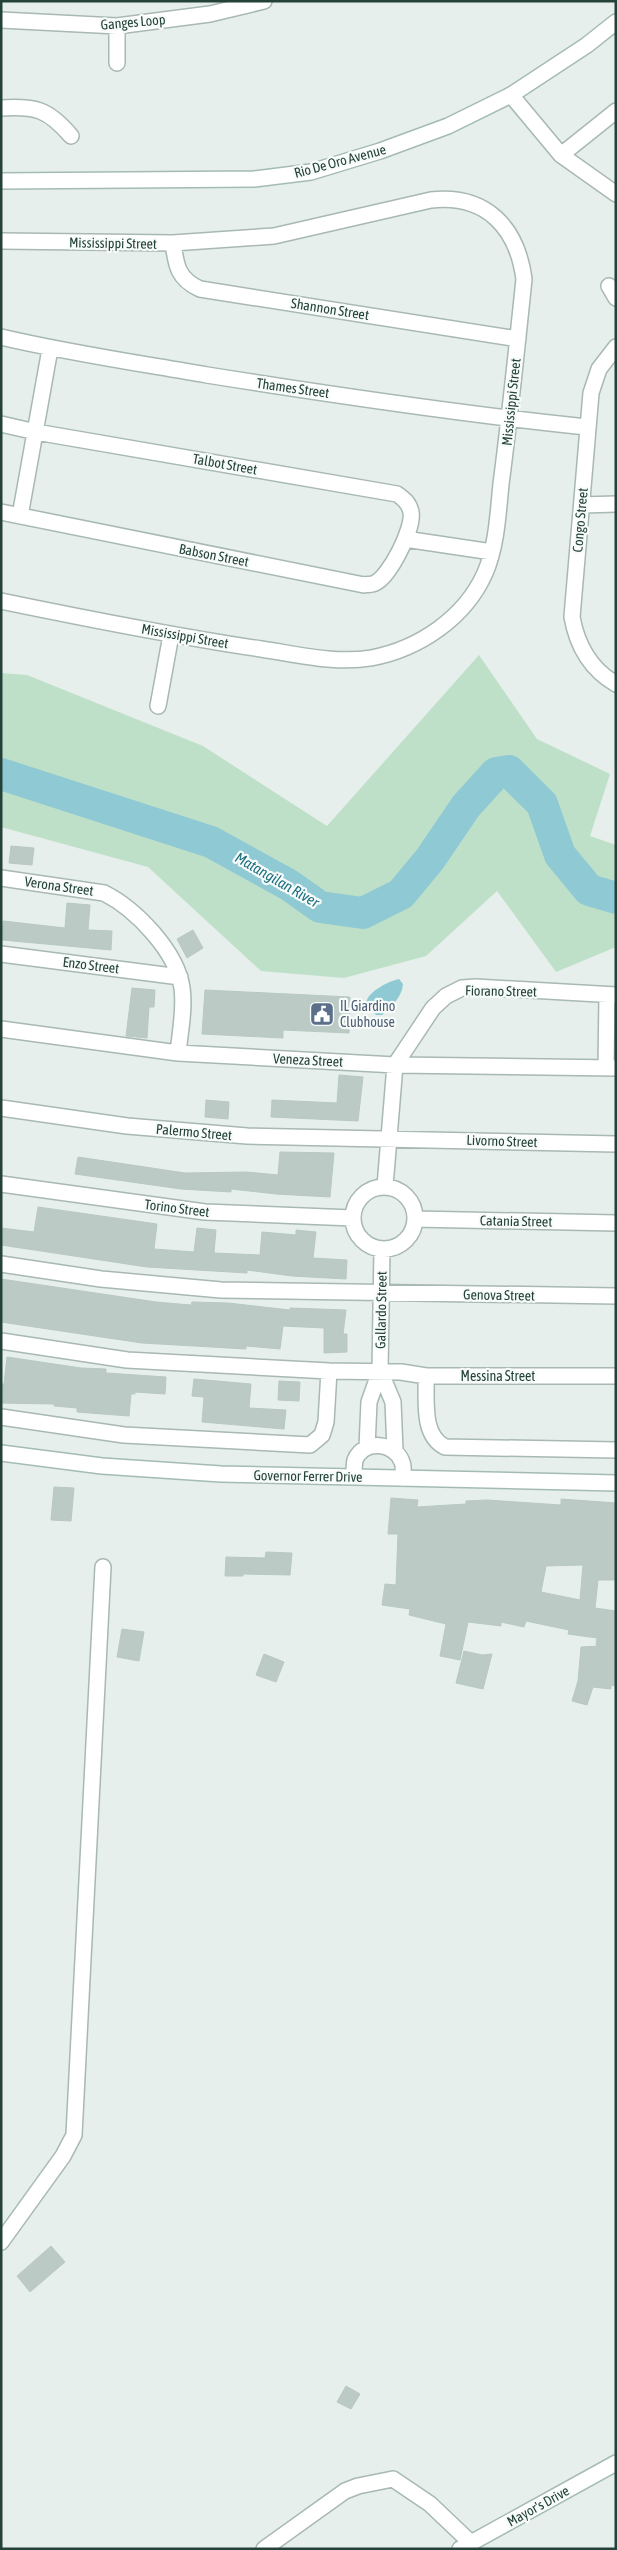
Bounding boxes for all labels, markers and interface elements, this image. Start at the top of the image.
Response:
street label: Ganges Loop [100,11,166,33]
street label: Rio De Oro Avenue [292,141,388,181]
street label: Mississippi Street [69,234,157,252]
street label: Shannon Street [290,295,370,323]
street label: Mississippi Street [498,357,524,447]
street label: Thames Street [256,375,330,401]
street label: Talbot Street [191,450,259,478]
street label: Congo Street [569,487,591,553]
street label: Babson Street [178,540,250,570]
street label: Mississippi Street [140,620,230,652]
water label: Matangilan River [232,849,323,911]
street label: Verona Street [23,873,95,899]
street label: Enzo Street [62,954,120,976]
street label: Fiorano Street [465,982,537,1000]
place label: IL Giardino Clubhouse [340,998,395,1030]
public building icon: IL Giardino Clubhouse [309,1001,335,1027]
street label: Veneza Street [273,1050,343,1070]
street label: Palermo Street [155,1121,233,1143]
street label: Livorno Street [466,1132,538,1150]
street label: Torino Street [144,1196,210,1220]
street label: Catania Street [480,1212,552,1230]
street label: Gallardo Street [372,1271,390,1349]
street label: Genova Street [463,1286,535,1304]
street label: Messina Street [461,1368,535,1384]
street label: Governor Ferrer Drive [253,1467,363,1485]
street label: Mayor's Drive [504,2482,572,2530]

